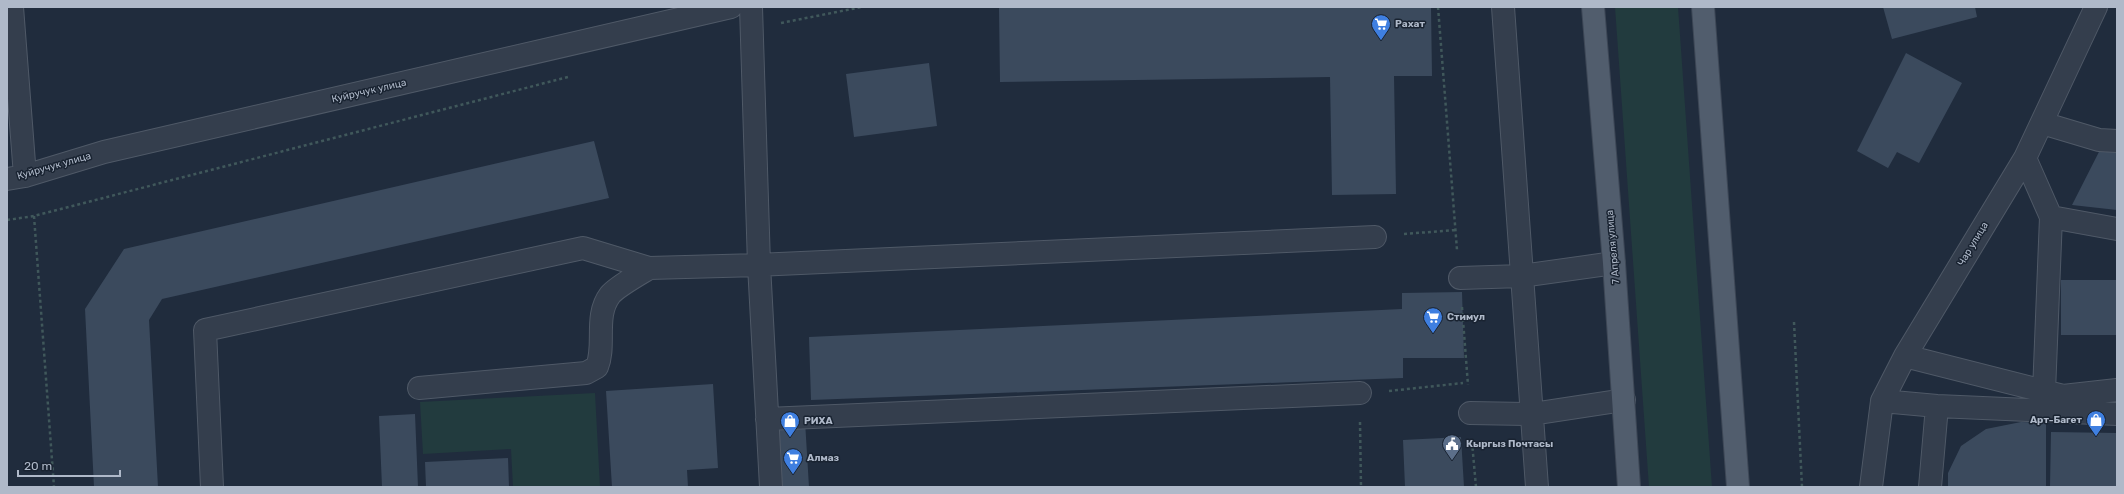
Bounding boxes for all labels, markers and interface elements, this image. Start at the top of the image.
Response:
supermarket icon: Рахат [1370,13,1392,41]
place label: Рахат [1395,18,1425,30]
street label: Куйручук улица [330,77,408,105]
street label: Куйручук улица [16,150,92,182]
street label: 7 Апреля улица [1604,210,1622,284]
street label: Чар улица [1955,220,1991,268]
supermarket icon: Стимул [1422,306,1444,334]
place label: Стимул [1447,311,1485,323]
shop icon: Арт-Багет [2085,409,2107,437]
shop icon: РИХА [779,410,801,438]
place label: Арт-Багет [2030,414,2083,426]
place label: РИХА [804,415,833,427]
public building icon: Кыргыз Почтасы [1441,433,1463,461]
place label: Кыргыз Почтасы [1466,438,1553,450]
supermarket icon: Алмаз [782,447,804,475]
scale bar [18,452,120,478]
place label: Алмаз [807,452,840,464]
text: 20 m [24,459,52,473]

